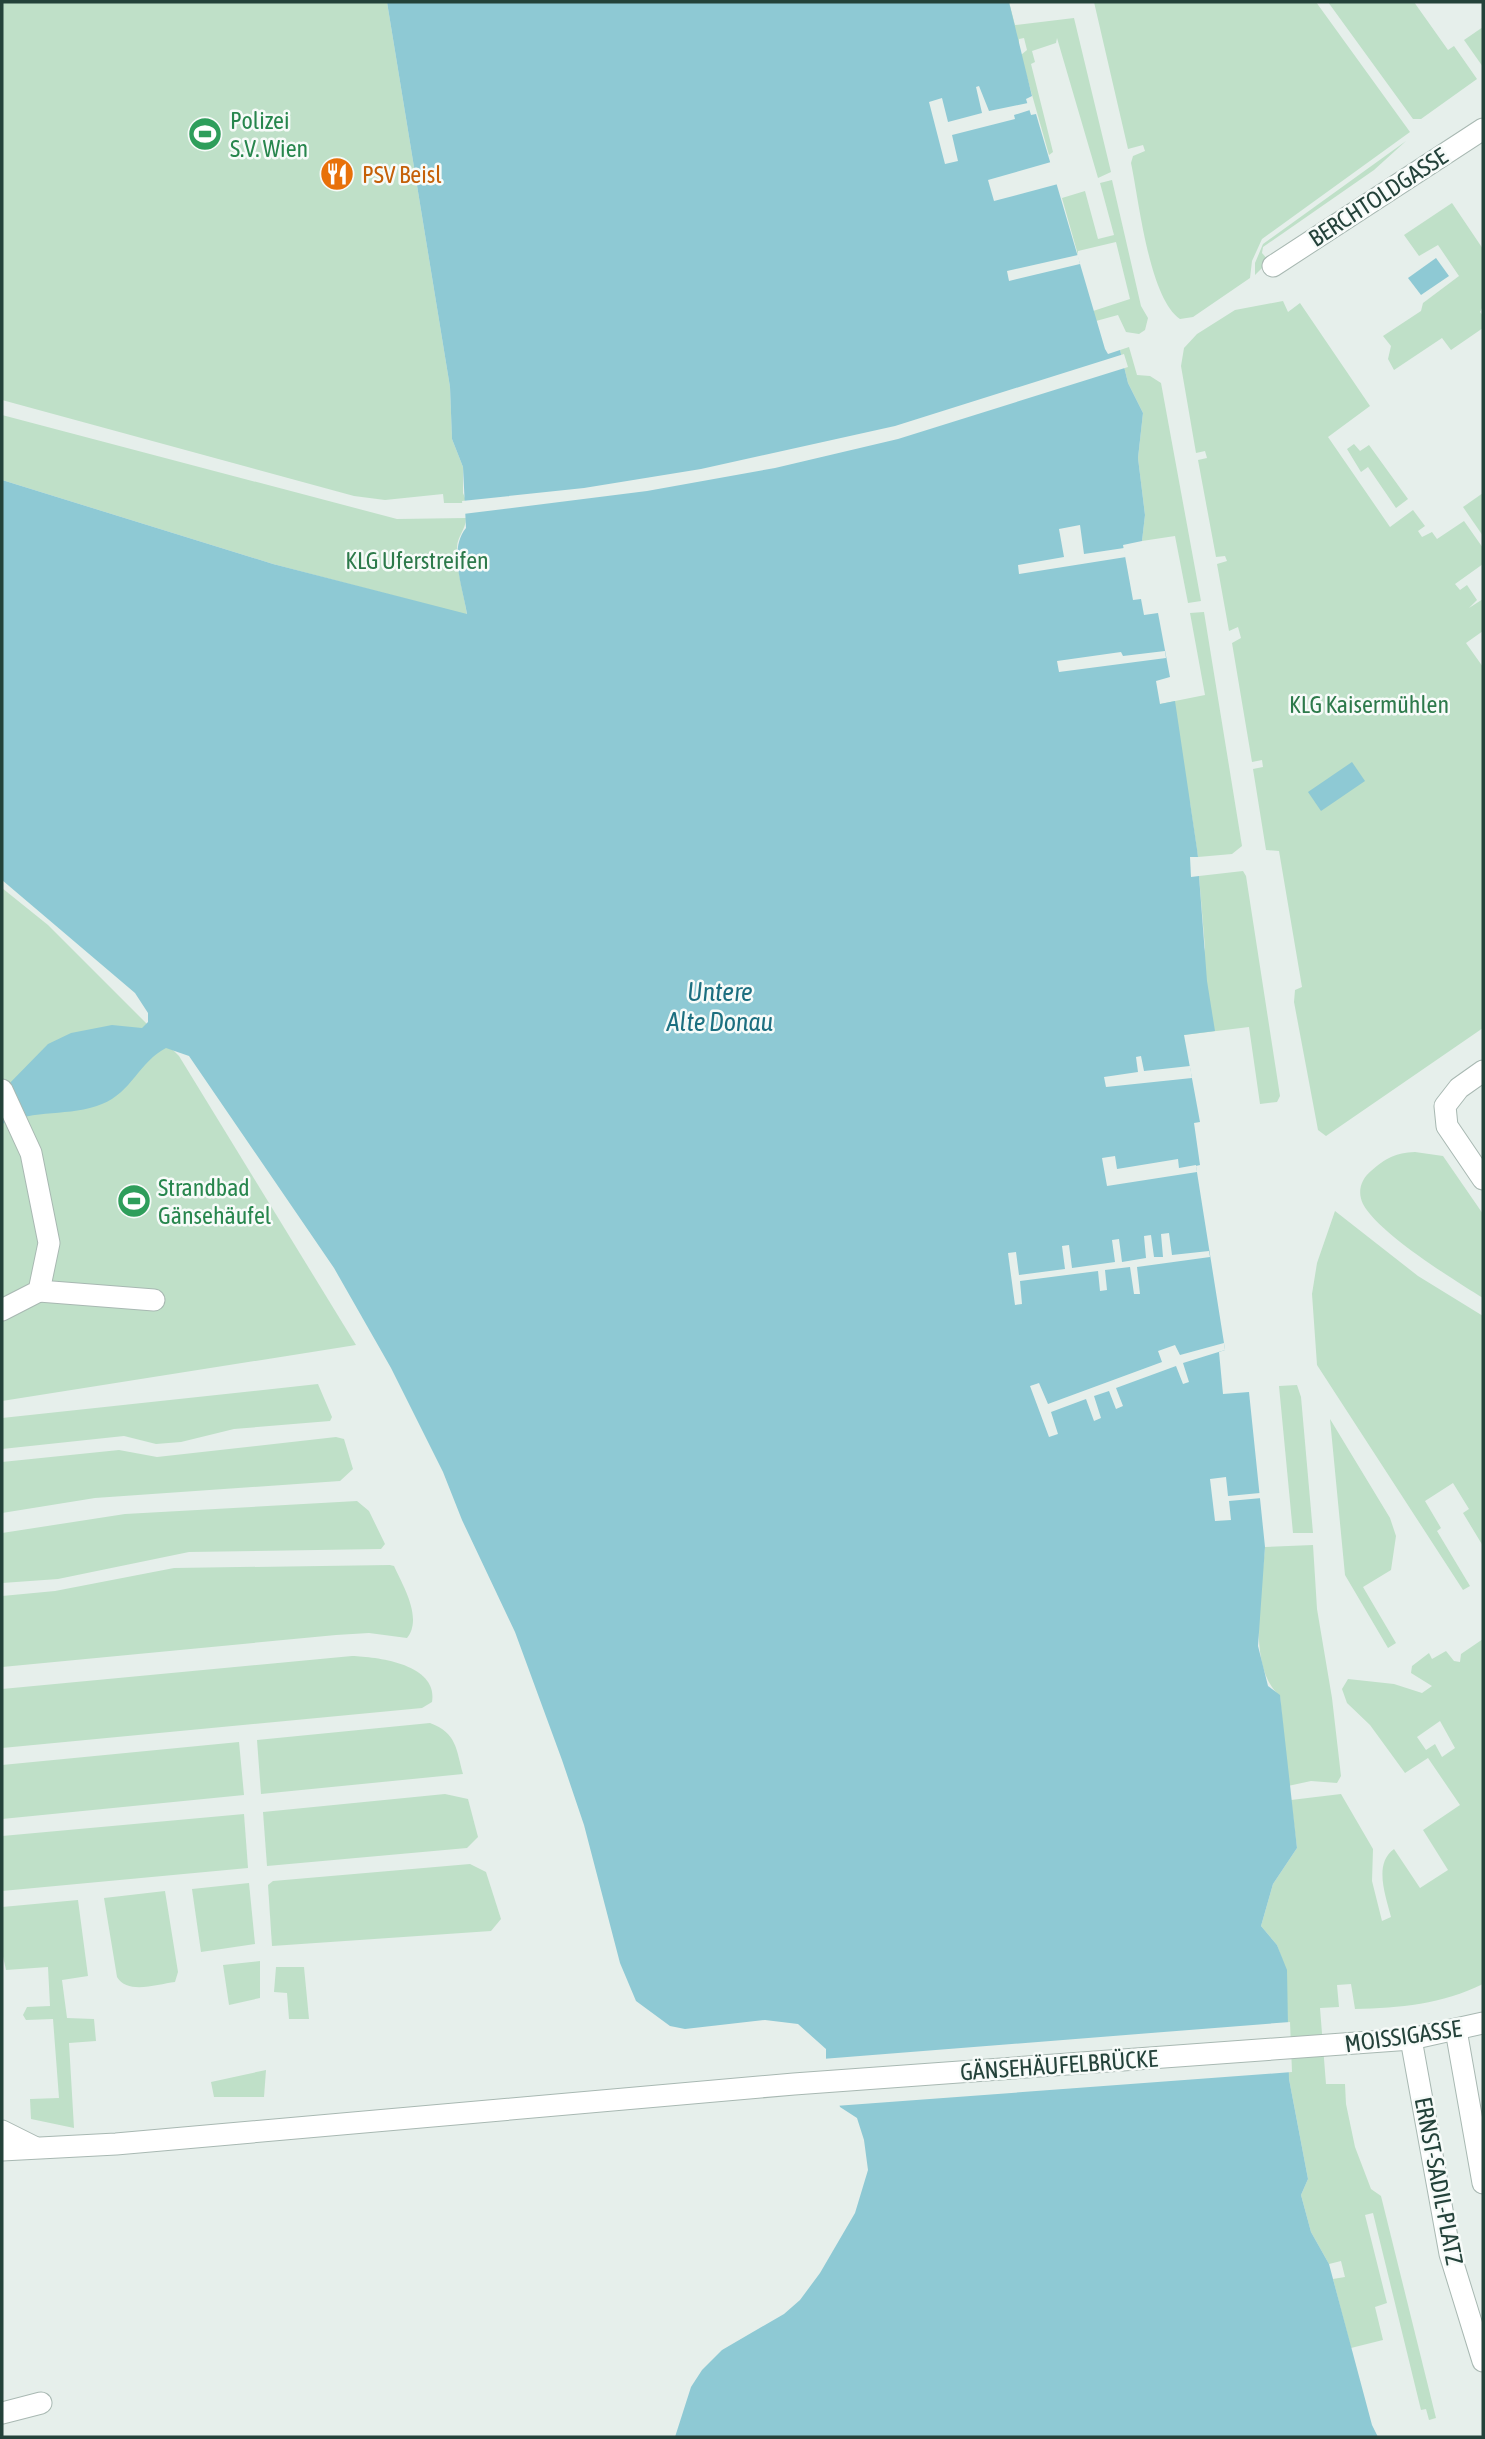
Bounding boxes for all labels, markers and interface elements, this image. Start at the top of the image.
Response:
place label: Polizei S.V. Wien [230,107,308,162]
sports icon: Polizei S.V. Wien [186,115,224,153]
street label: BERCHTOLDGASSE [1304,142,1452,252]
restaurant icon: PSV Beisl [318,155,356,193]
place label: PSV Beisl [362,161,442,188]
park label: KLG Uferstreifen [345,547,489,574]
park label: KLG Kaisermühlen [1289,691,1449,718]
water label: Untere Alte Donau [666,977,773,1037]
place label: Strandbad Gänsehäufel [158,1174,272,1229]
sports icon: Strandbad Gänsehäufel [115,1182,153,1220]
street label: MOISSIGASSE [1343,2014,1463,2058]
street label: GÄNSEHÄUFELBRÜCKE [959,2045,1159,2085]
street label: ERNST-SADIL-PLATZ [1409,2095,1469,2267]

